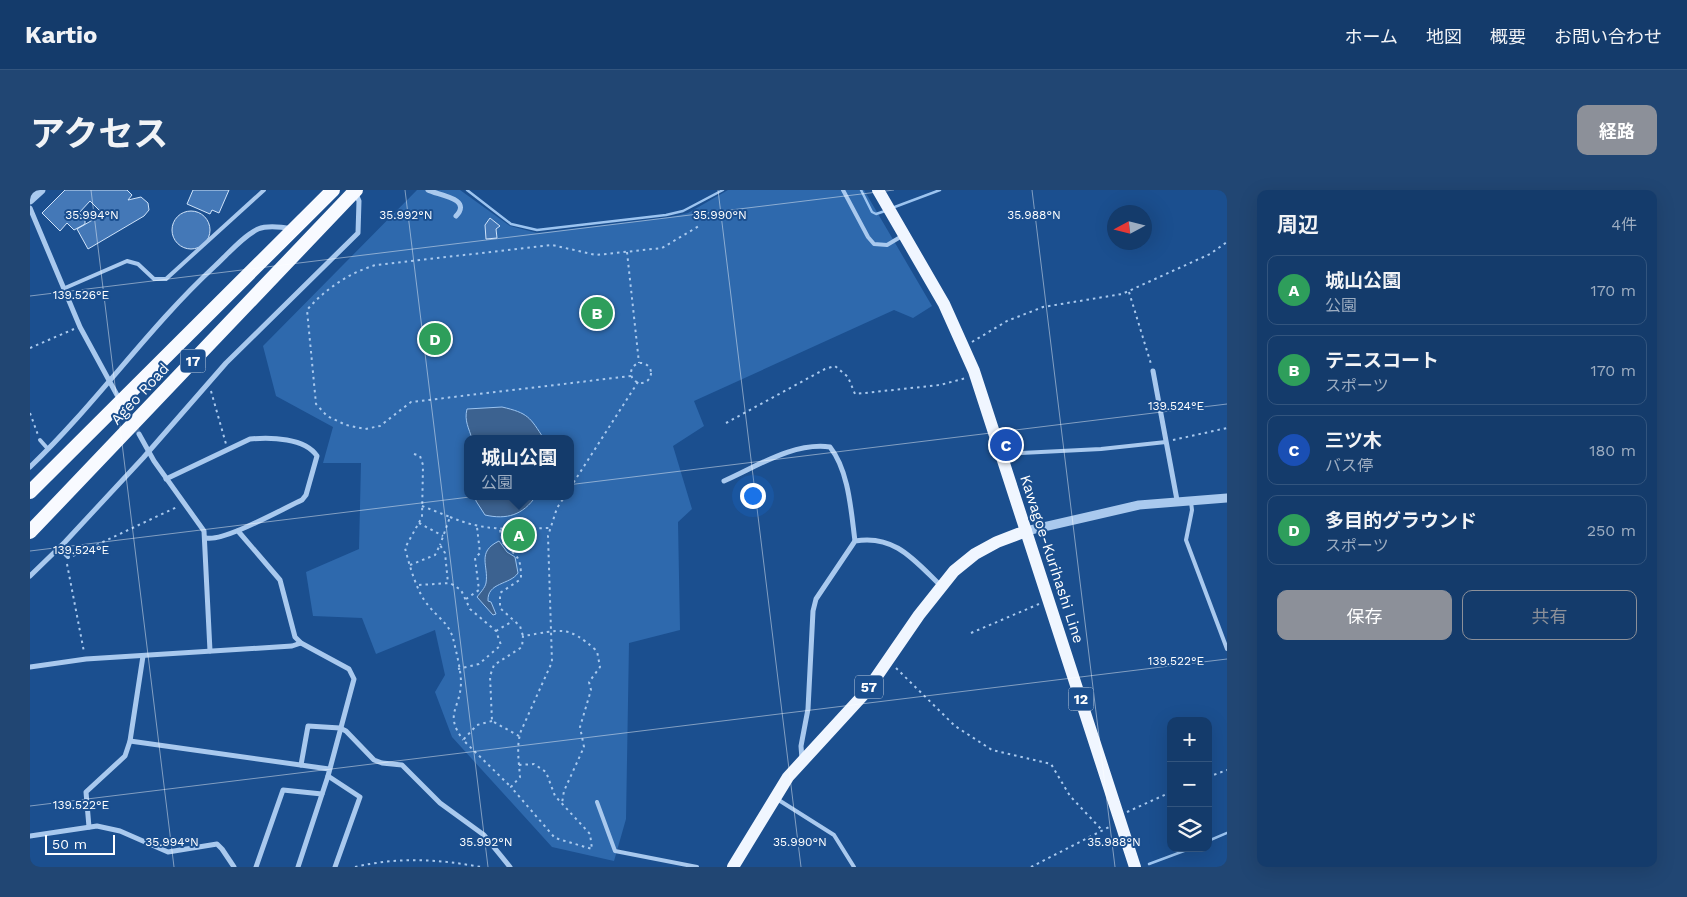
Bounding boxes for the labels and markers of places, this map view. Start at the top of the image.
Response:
pin: B [581,294,613,332]
pin: D [419,320,451,358]
pin: C [990,426,1022,464]
pin: A [503,516,535,554]

